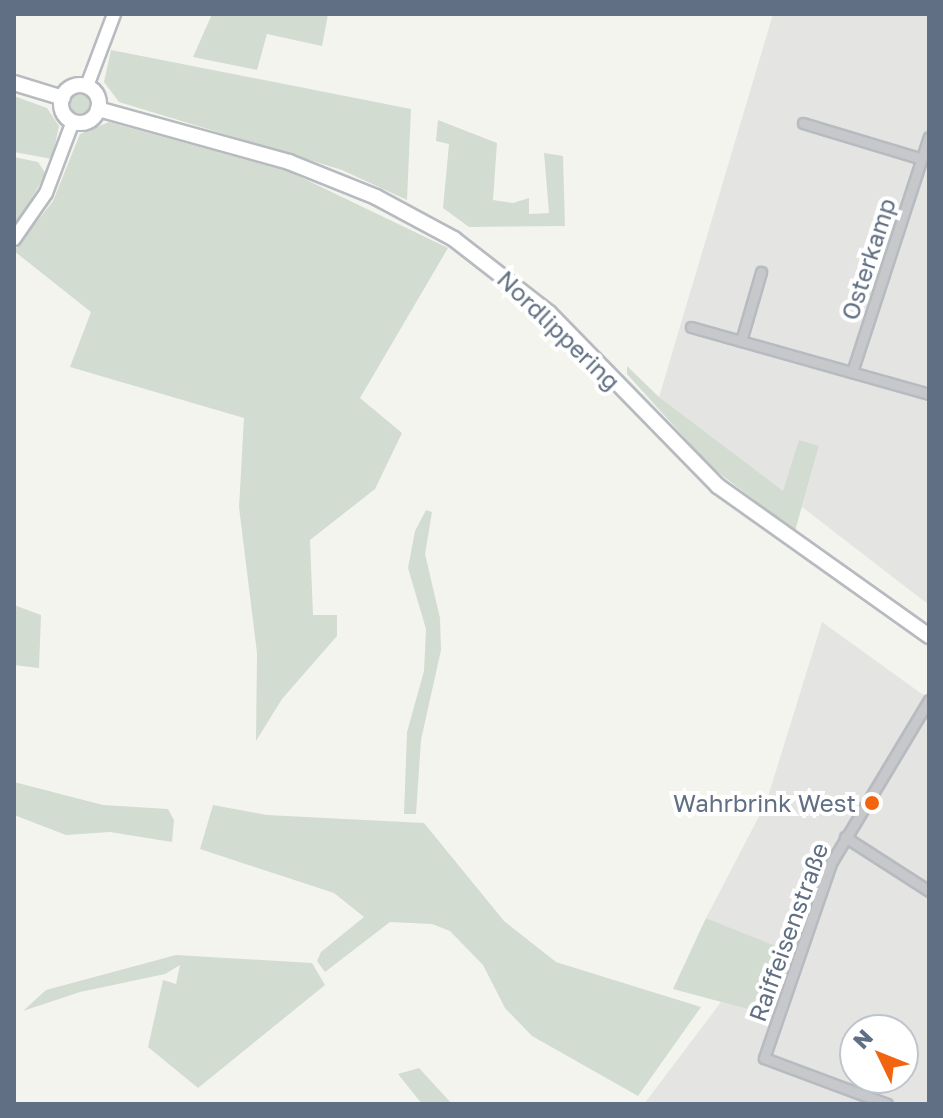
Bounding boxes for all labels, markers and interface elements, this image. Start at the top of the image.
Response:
street label: Osterkamp [835,195,901,323]
street label: Nordlippering [492,264,626,396]
place label: Wahrbrink West [673,789,856,817]
marker: Wahrbrink West [863,794,881,812]
street label: Raiffeisenstraße [742,839,834,1025]
north arrow [839,1014,919,1094]
text: N [847,1023,878,1054]

